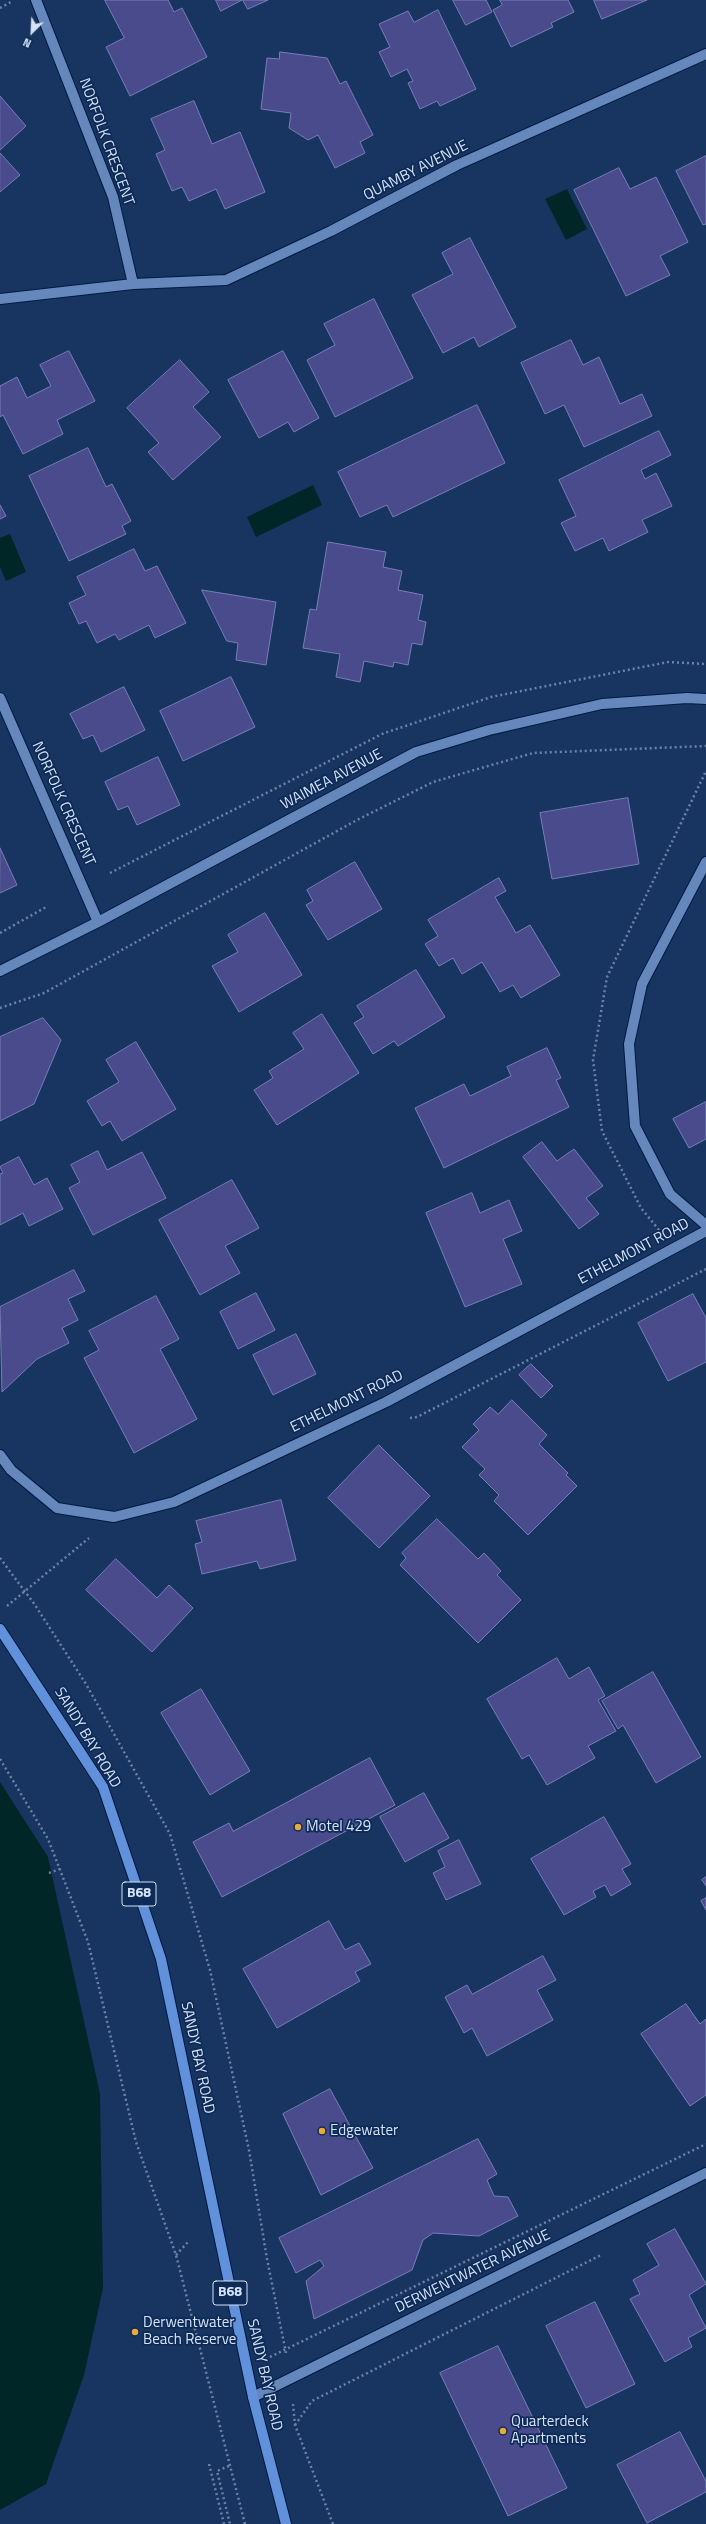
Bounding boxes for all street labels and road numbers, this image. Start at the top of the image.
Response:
street label: NORFOLK CRESCENT [75,76,137,208]
street label: QUAMBY AVENUE [361,137,471,205]
street label: NORFOLK CRESCENT [27,739,99,869]
street label: WAIMEA AVENUE [278,746,386,814]
street label: ETHELMONT ROAD [575,1215,693,1289]
street label: ETHELMONT ROAD [288,1367,406,1437]
street label: SANDY BAY ROAD [50,1685,124,1791]
road number: B68 [122,1882,156,1906]
street label: SANDY BAY ROAD [176,2000,218,2116]
street label: DERWENTWATER AVENUE [392,2227,554,2317]
road number: B68 [213,2281,247,2305]
street label: SANDY BAY ROAD [242,2317,286,2433]

